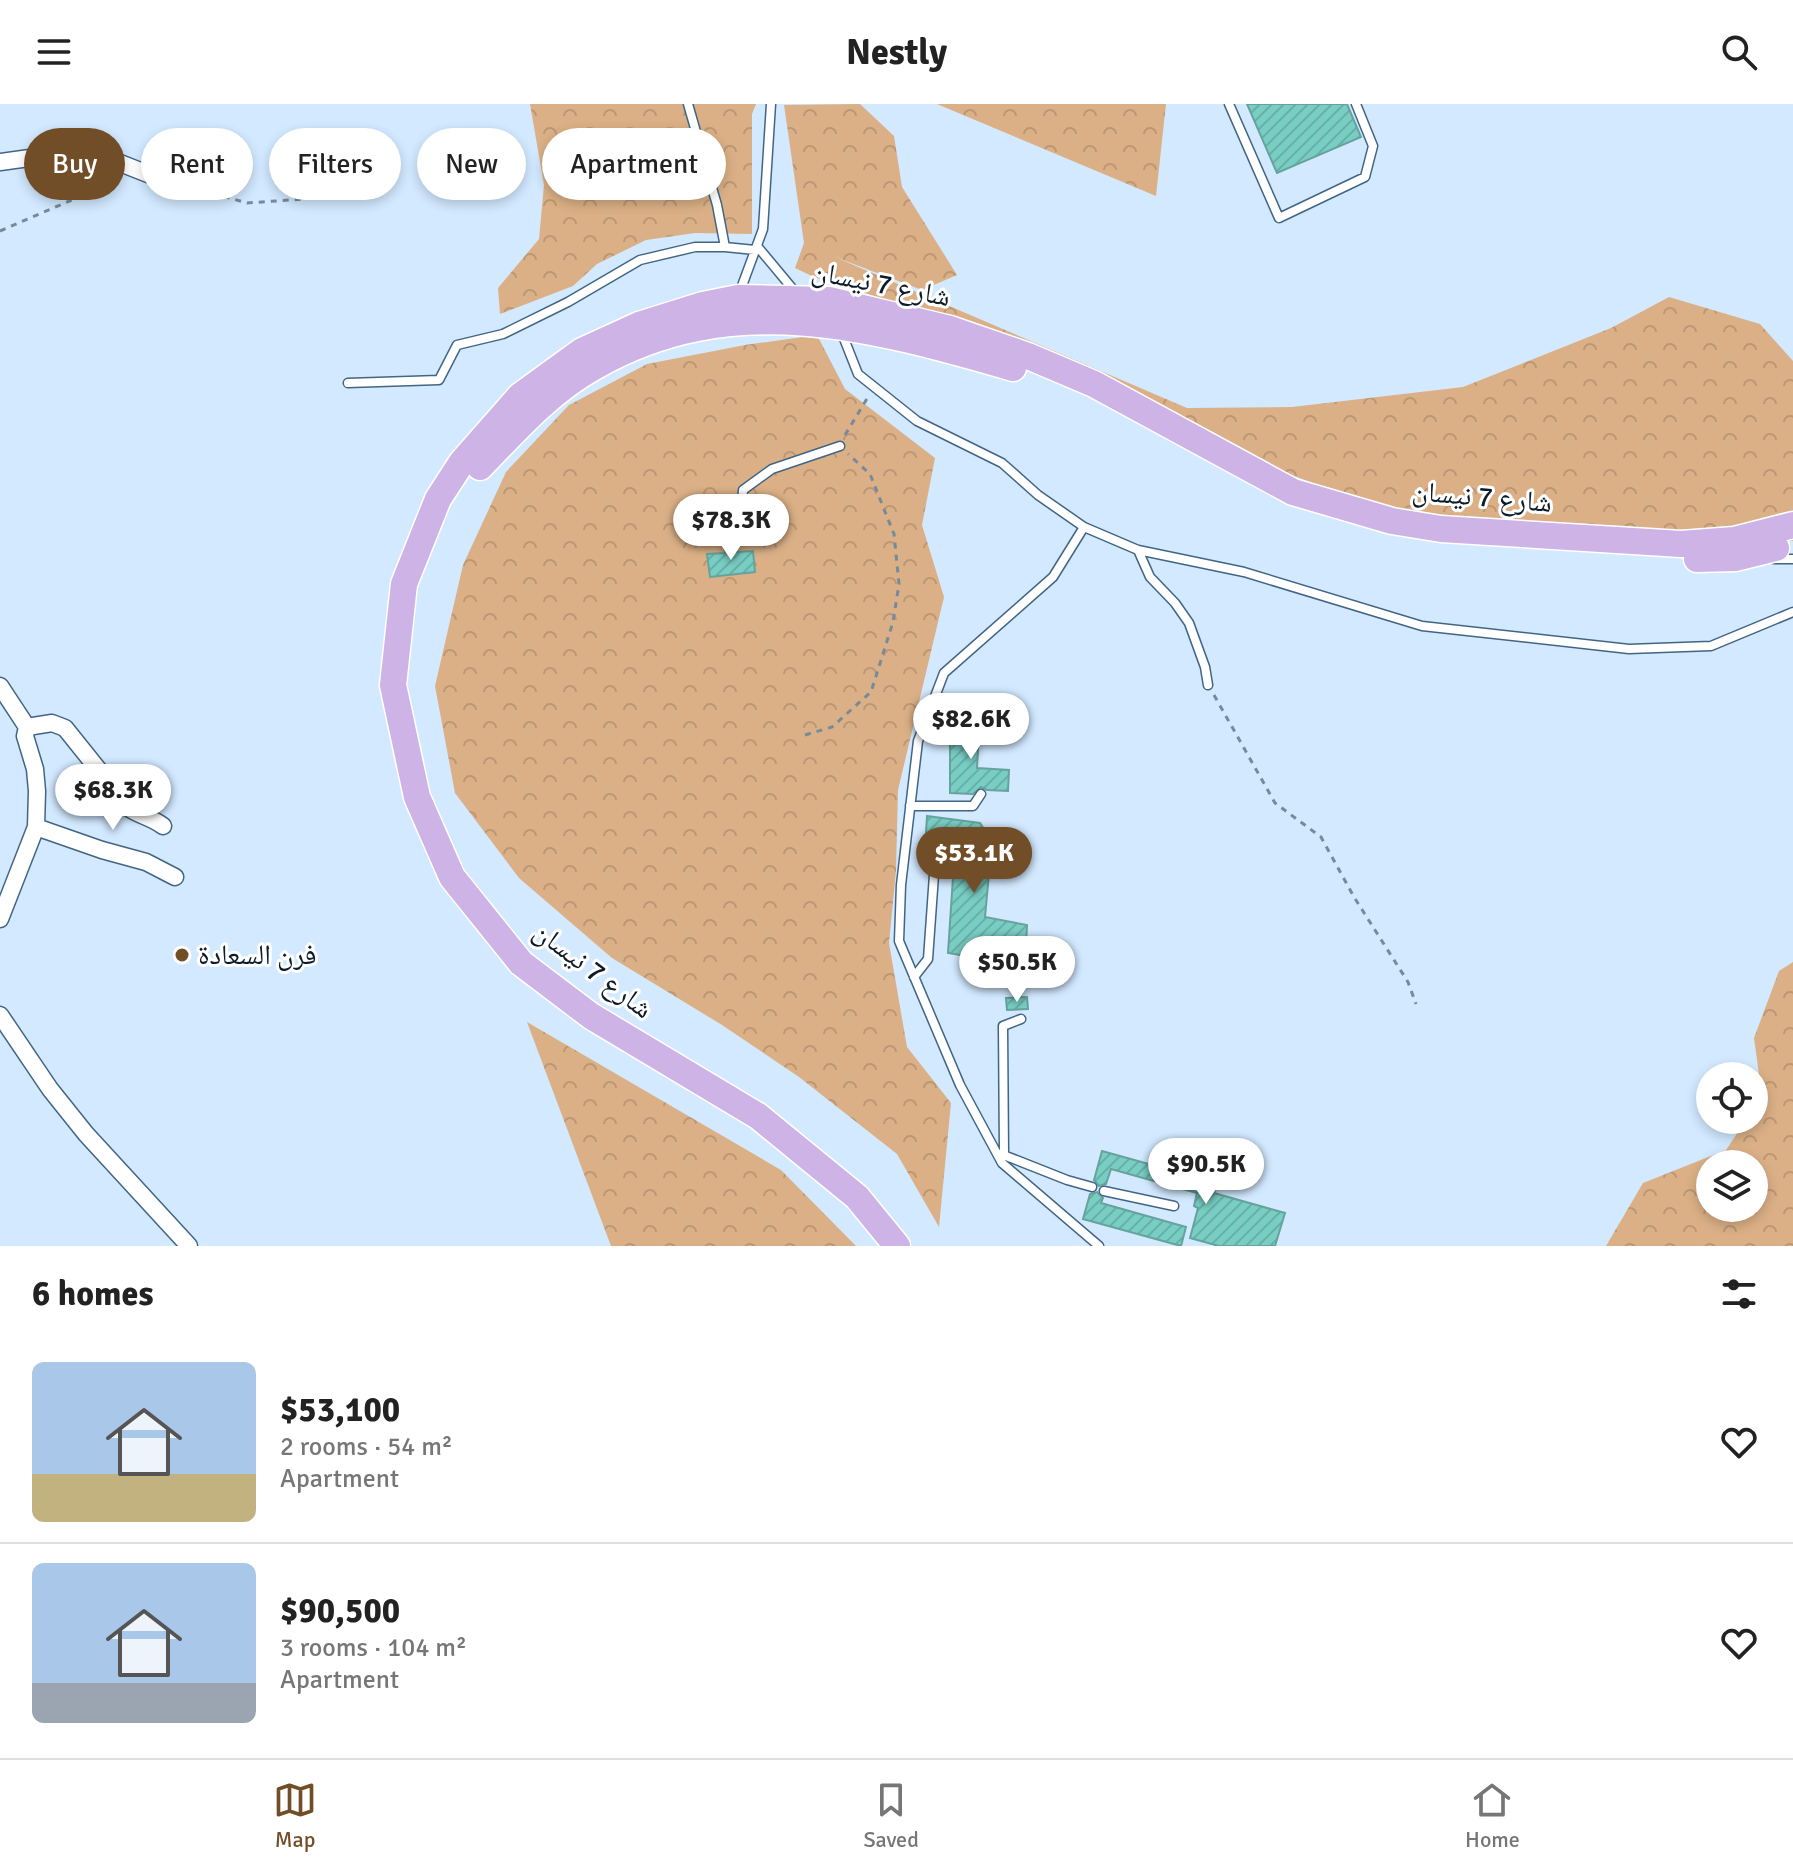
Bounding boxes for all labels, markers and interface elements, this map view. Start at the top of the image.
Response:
icon: menu [32,30,76,74]
text: Nestly [846,30,947,75]
icon: search [1717,30,1761,74]
chip: Buy [24,128,125,200]
chip: Rent [141,128,253,200]
chip: Filters [269,128,401,200]
chip: New [417,128,526,200]
chip: Apartment [542,128,726,200]
street label: شارع 7 نيسان [809,254,953,314]
street label: شارع 7 نيسان [1411,474,1553,520]
pin: $78.3K [666,494,796,562]
text: $78.3K [691,504,771,536]
pin: $82.6K [906,693,1036,761]
text: $82.6K [931,703,1011,735]
pin: $68.3K [48,764,178,832]
text: $68.3K [73,774,153,806]
pin: $53.1K [909,827,1039,895]
text: $53.1K [934,837,1014,869]
street label: شارع 7 نيسان [527,914,659,1026]
pin: $50.5K [952,936,1082,1004]
place label: فرن السعادة [198,938,317,972]
marker: فرن السعادة [173,946,191,964]
text: $50.5K [977,946,1057,978]
map controls [1696,1062,1768,1222]
button: locate [1696,1062,1768,1134]
pin: $90.5K [1141,1138,1271,1206]
text: $90.5K [1166,1148,1246,1180]
button: layers [1696,1150,1768,1222]
icon: filters [1717,1272,1761,1316]
text: 6 homes [32,1273,153,1315]
text: $53,100 [280,1389,400,1431]
icon: home [96,1394,192,1490]
icon: heart [1717,1420,1761,1464]
text: 2 rooms · 54 m² [280,1431,453,1463]
text: Apartment [280,1463,399,1495]
text: $90,500 [280,1590,400,1632]
icon: home [96,1595,192,1691]
icon: heart [1717,1621,1761,1665]
text: 3 rooms · 104 m² [280,1632,467,1664]
text: Apartment [280,1664,399,1696]
tab: Map [273,1778,317,1853]
tab: Saved [863,1778,919,1853]
tab: Home [1465,1778,1520,1853]

